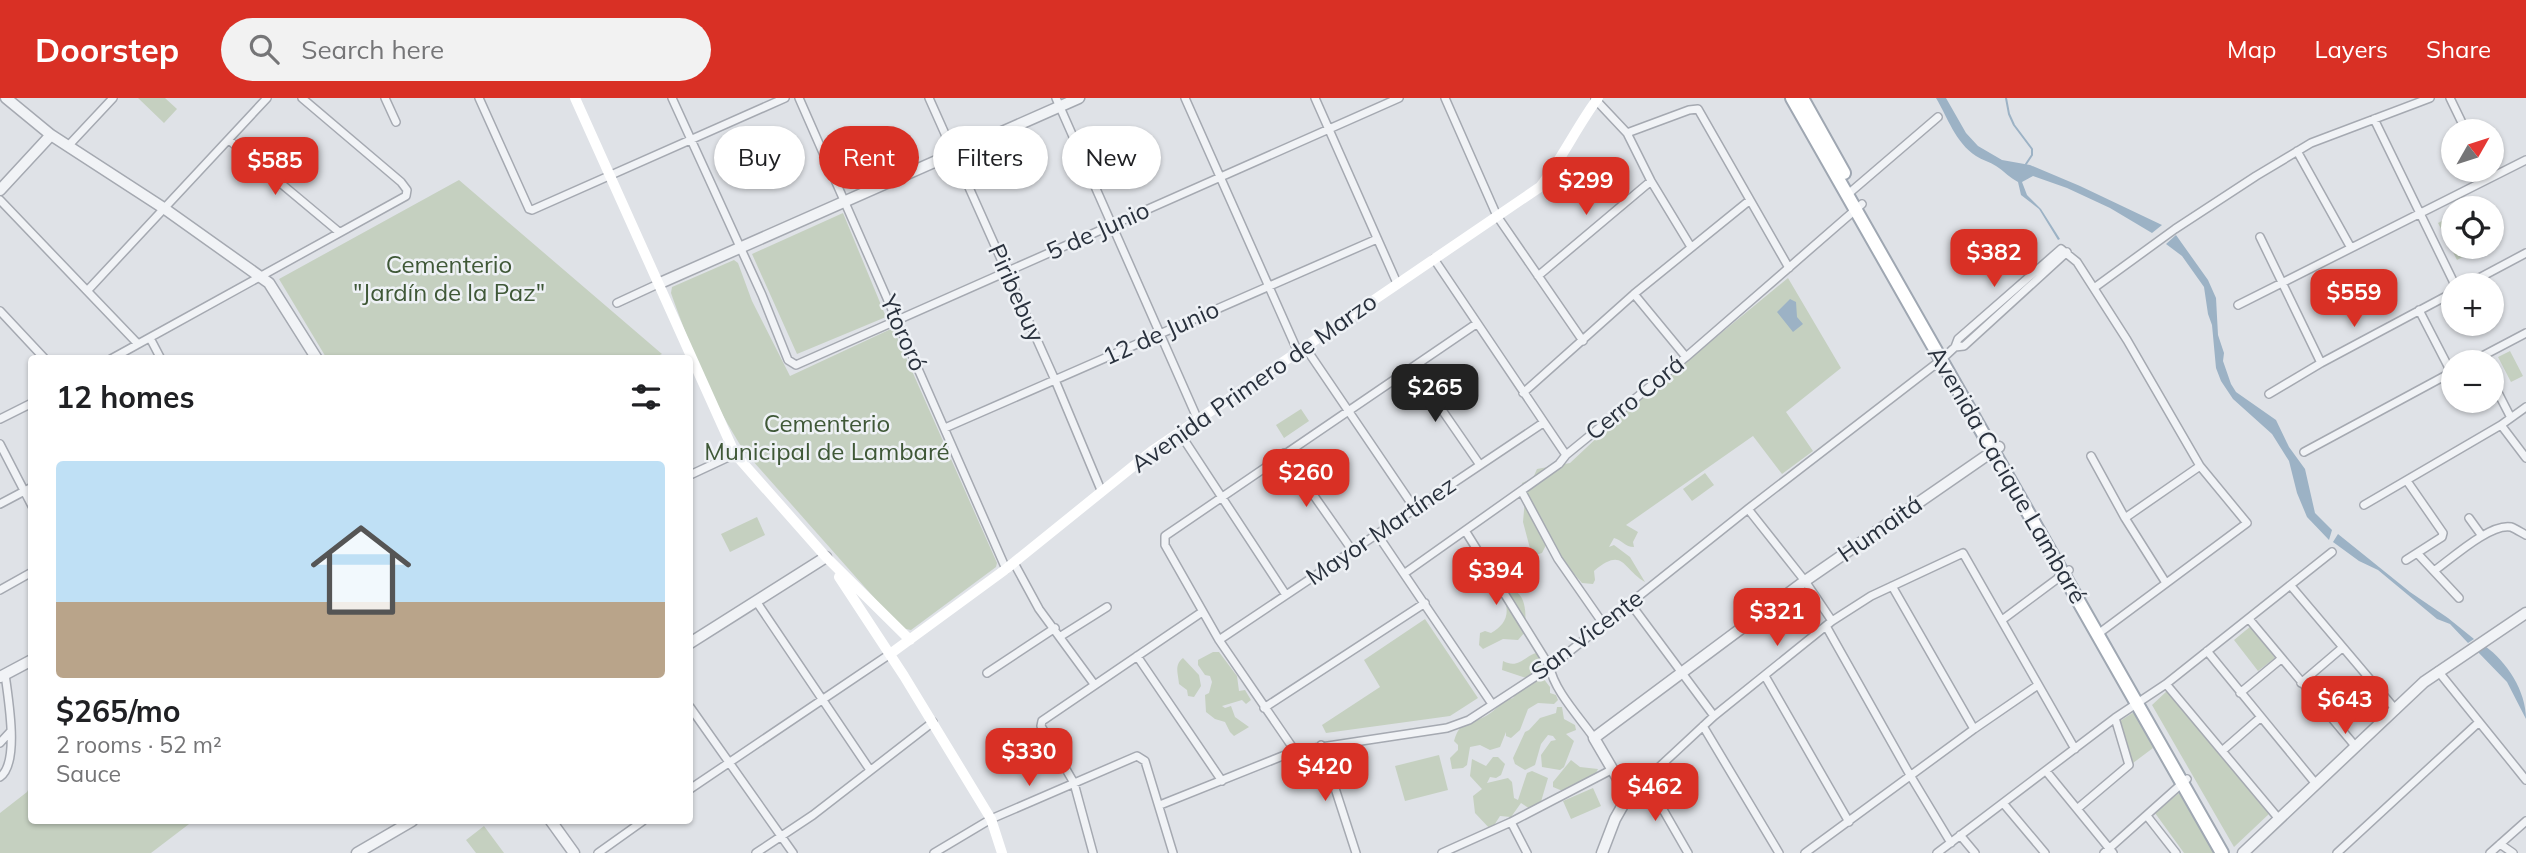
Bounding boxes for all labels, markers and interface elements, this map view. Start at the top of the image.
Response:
search box [221,18,711,81]
text: Doorstep [35,29,179,70]
icon: search [245,30,283,68]
text: Search here [301,33,444,66]
text: Map [2227,34,2276,64]
text: Layers [2314,34,2388,64]
text: Share [2426,34,2491,64]
north arrow [2441,119,2504,182]
map controls [2441,119,2504,413]
chip: Buy [714,126,805,189]
chip: Rent [819,126,919,189]
chip: Filters [933,126,1048,189]
chip: New [1062,126,1161,189]
pin: $585 [234,138,316,197]
text: $585 [247,145,303,174]
pin: $299 [1545,158,1627,217]
text: $299 [1558,165,1614,194]
street label: 5 de Junio [1041,194,1154,266]
button: locate [2441,196,2504,259]
pin: $382 [1953,230,2035,289]
text: $382 [1966,237,2022,266]
street label: Piribebuy [982,239,1052,347]
park label: Cementerio "Jardín de la Paz" [353,249,545,307]
pin: $559 [2313,270,2395,329]
button: + [2441,273,2504,336]
text: $559 [2326,277,2382,306]
street label: Avenida Primero de Marzo [1125,286,1382,479]
street label: Ytororó [873,289,934,375]
street label: 12 de Junio [1098,293,1223,371]
street label: Avenida Cacique Lambaré [1922,341,2094,608]
street label: Cerro Corá [1579,348,1690,446]
button: − [2441,350,2504,413]
pin: $265 [1394,364,1476,424]
text: $265 [1407,372,1463,401]
text: 12 homes [56,378,195,416]
icon: filters [627,378,665,416]
park label: Cementerio Municipal de Lambaré [704,408,950,466]
pin: $260 [1265,450,1347,509]
text: $260 [1278,457,1334,486]
street label: Mayor Martínez [1300,469,1461,591]
street label: Humaitá [1831,488,1927,568]
icon: home [298,507,424,633]
pin: $394 [1455,547,1537,607]
text: $394 [1468,555,1524,584]
street label: San Vicente [1525,582,1648,686]
pin: $321 [1736,588,1818,648]
text: $321 [1749,596,1805,625]
pin: $643 [2304,676,2386,736]
text: $643 [2317,684,2373,713]
text: $265/mo [56,692,180,730]
pin: $330 [988,728,1070,788]
text: 2 rooms · 52 m² [56,730,222,759]
text: $330 [1001,736,1057,765]
pin: $420 [1284,744,1366,803]
text: $420 [1297,751,1353,780]
text: Sauce [56,759,121,788]
pin: $462 [1614,764,1696,823]
text: $462 [1627,771,1683,800]

